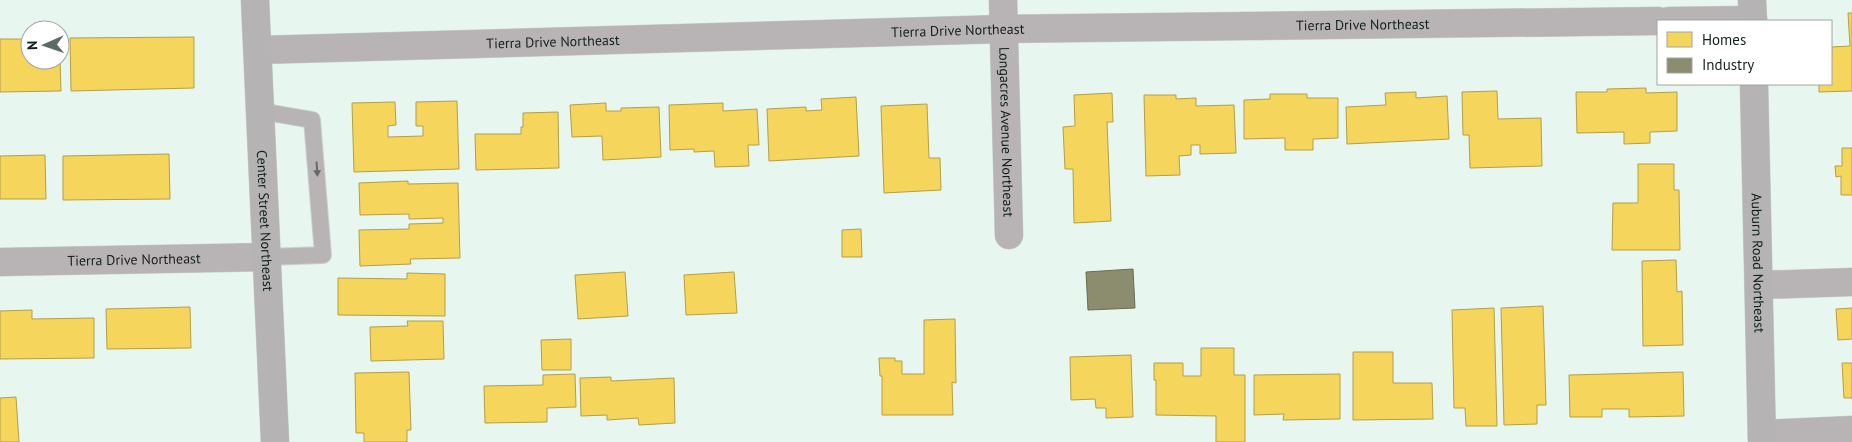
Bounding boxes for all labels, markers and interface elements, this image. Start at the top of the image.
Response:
street label: Tierra Drive Northeast [1296,15,1430,34]
north arrow [20,20,70,70]
street label: Tierra Drive Northeast [891,20,1025,41]
legend [1657,20,1832,85]
text: Homes [1702,30,1746,49]
street label: Tierra Drive Northeast [486,31,620,53]
text: N [23,41,41,50]
street label: Longacres Avenue Northeast [995,47,1018,218]
text: Industry [1702,55,1754,74]
street label: Center Street Northeast [253,150,277,292]
one-way arrow [313,161,321,177]
street label: Auburn Road Northeast [1747,193,1769,333]
street label: Tierra Drive Northeast [67,249,201,270]

